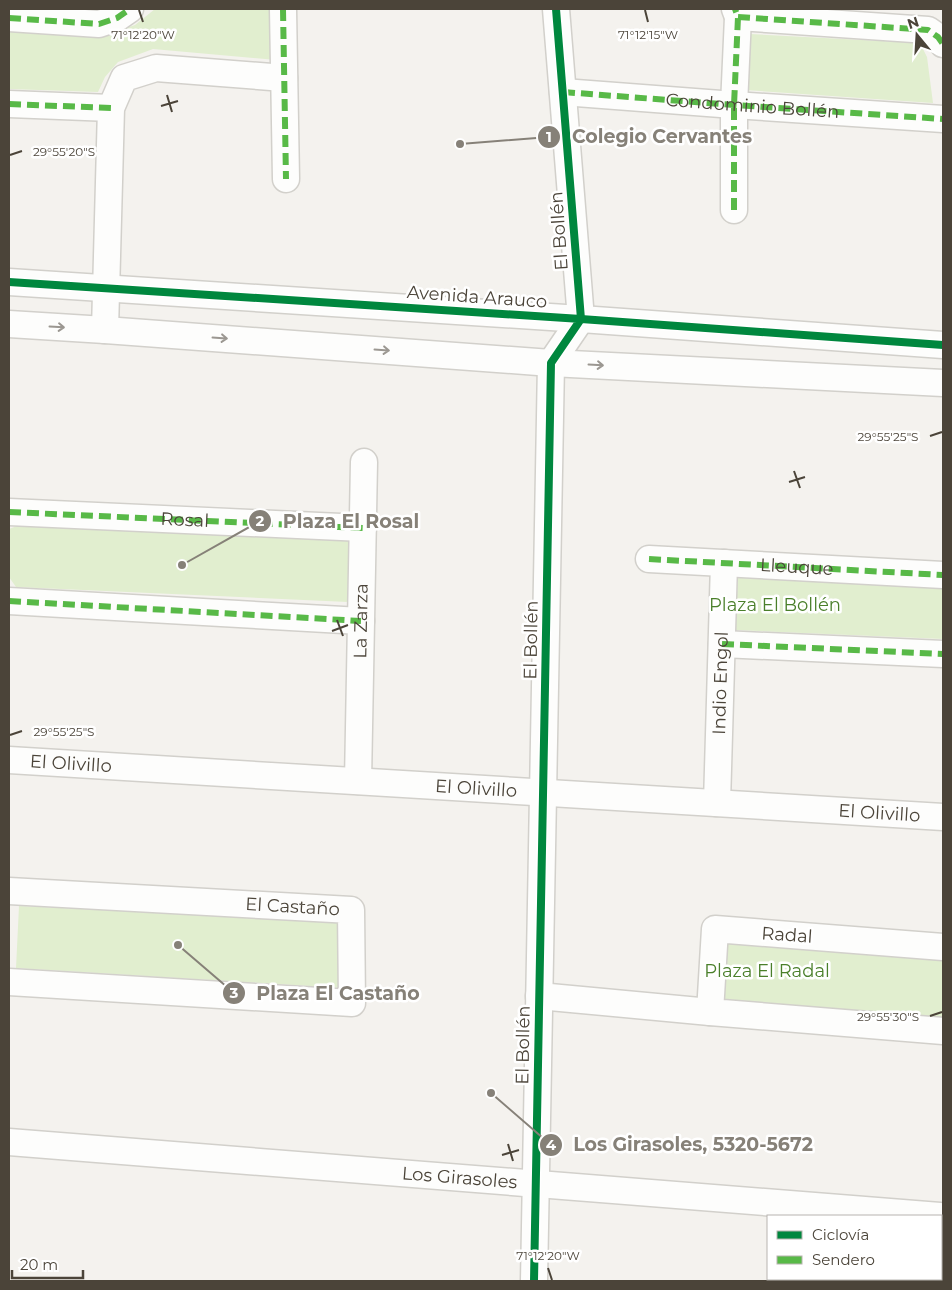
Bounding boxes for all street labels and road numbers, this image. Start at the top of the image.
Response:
street label: Condominio Bollén [665,89,840,123]
street label: El Bollén [545,191,573,271]
street label: Avenida Arauco [406,281,548,313]
street label: Rosal [160,508,210,532]
street label: Lleuque [759,554,834,580]
street label: La Zarza [349,583,373,659]
street label: El Bollén [519,600,543,680]
street label: Indio Engol [708,631,733,735]
street label: El Olivillo [29,750,112,777]
street label: El Olivillo [435,775,518,802]
street label: El Olivillo [838,800,921,827]
street label: El Castaño [245,893,340,920]
street label: Radal [761,922,813,948]
street label: El Bollén [511,1005,535,1085]
street label: Los Girasoles [401,1162,518,1193]

